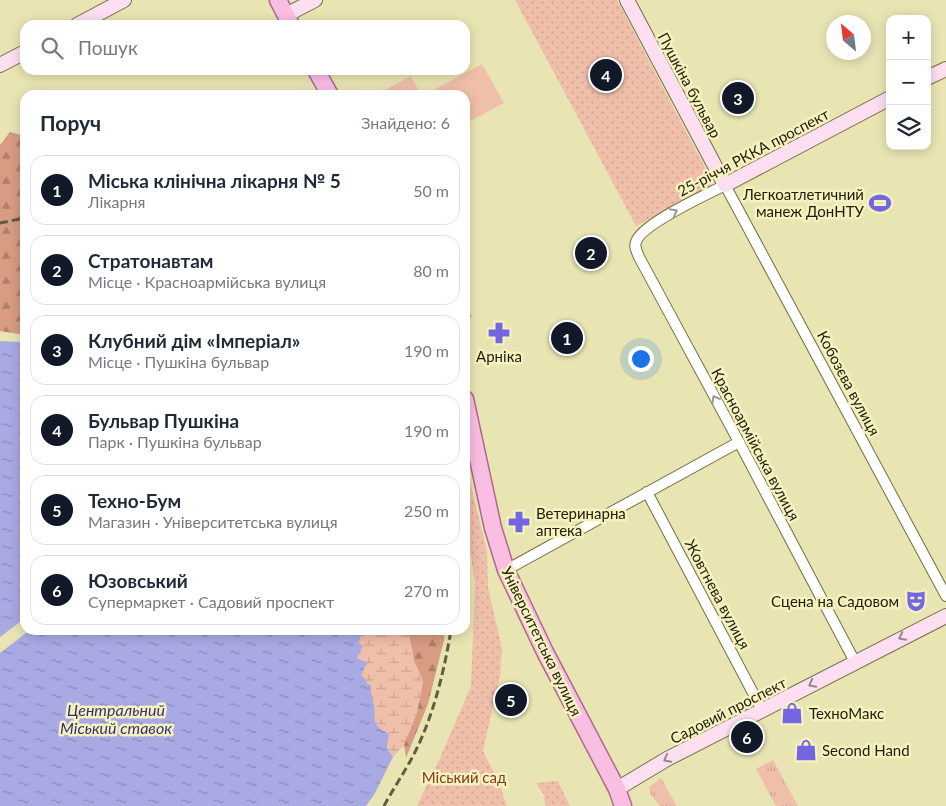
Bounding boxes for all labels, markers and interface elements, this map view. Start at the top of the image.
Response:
north arrow [826,15,871,60]
map controls [886,15,931,150]
button: + [886,15,931,60]
search box [20,20,470,75]
street label: Пушкіна бульвар [655,29,725,141]
icon: search [38,34,66,62]
text: Пошук [78,36,138,59]
pin: 4 [590,56,622,94]
button: − [886,60,931,105]
pin: 3 [722,79,754,117]
street label: 25-річчя РККА проспект [674,104,832,200]
button: layers [886,105,931,150]
text: Поруч [40,110,101,135]
text: Знайдено: 6 [361,113,450,132]
text: Міська клінічна лікарня № 5 [88,169,341,192]
text: 1 [52,181,62,200]
text: 50 m [413,181,449,200]
place label: Легкоатлетичний манеж ДонНТУ [742,185,865,220]
sports icon: Легкоатлетичний манеж ДонНТУ [867,190,893,216]
text: Лікарня [88,192,145,211]
one-way arrow [669,208,678,218]
pin: 2 [575,234,607,272]
text: Стратонавтам [88,249,213,272]
text: 2 [52,261,62,280]
text: 80 m [413,261,449,280]
text: Місце · Красноармійська вулиця [88,272,326,291]
pin: 1 [551,319,583,357]
pharmacy icon: Арніка [486,320,512,346]
street label: Кобозєва вулиця [814,328,884,438]
text: Клубний дім «Імперіал» [88,329,301,352]
text: 3 [52,341,62,360]
text: 190 m [404,341,449,360]
your location [628,346,654,372]
place label: Арніка [476,347,522,365]
text: Місце · Пушкіна бульвар [88,352,269,371]
street label: Красноармійська вулиця [708,365,804,523]
one-way arrow [712,395,722,404]
text: Бульвар Пушкіна [88,409,239,432]
text: 4 [52,421,62,440]
text: 190 m [404,421,449,440]
text: Парк · Пушкіна бульвар [88,432,262,451]
text: Техно-Бум [88,489,181,512]
text: 5 [52,501,62,520]
text: 250 m [404,501,449,520]
place label: Ветеринарна аптека [536,504,626,539]
pharmacy icon: Ветеринарна аптека [506,509,532,535]
text: Магазин · Університетська вулиця [88,512,338,531]
street label: Жовтнева вулиця [681,536,755,652]
street label: Університетська вулиця [498,563,586,719]
text: Юзовський [88,569,188,592]
text: 6 [52,581,62,600]
text: 270 m [404,581,449,600]
theatre icon: Сцена на Садовом [903,588,929,614]
text: Супермаркет · Садовий проспект [88,592,334,611]
place label: Сцена на Садовом [771,592,899,610]
one-way arrow [898,631,907,641]
street label: Садовий проспект [667,673,789,747]
one-way arrow [808,678,817,688]
pin: 5 [495,681,527,719]
water label: Центральний Міський ставок [60,700,172,737]
shop icon: ТехноМакс [779,700,805,726]
place label: ТехноМакс [809,704,884,722]
pin: 6 [731,718,763,756]
shop icon: Second Hand [793,737,819,763]
place label: Second Hand [822,741,910,759]
one-way arrow [664,753,673,763]
park label: Міський сад [422,768,506,786]

